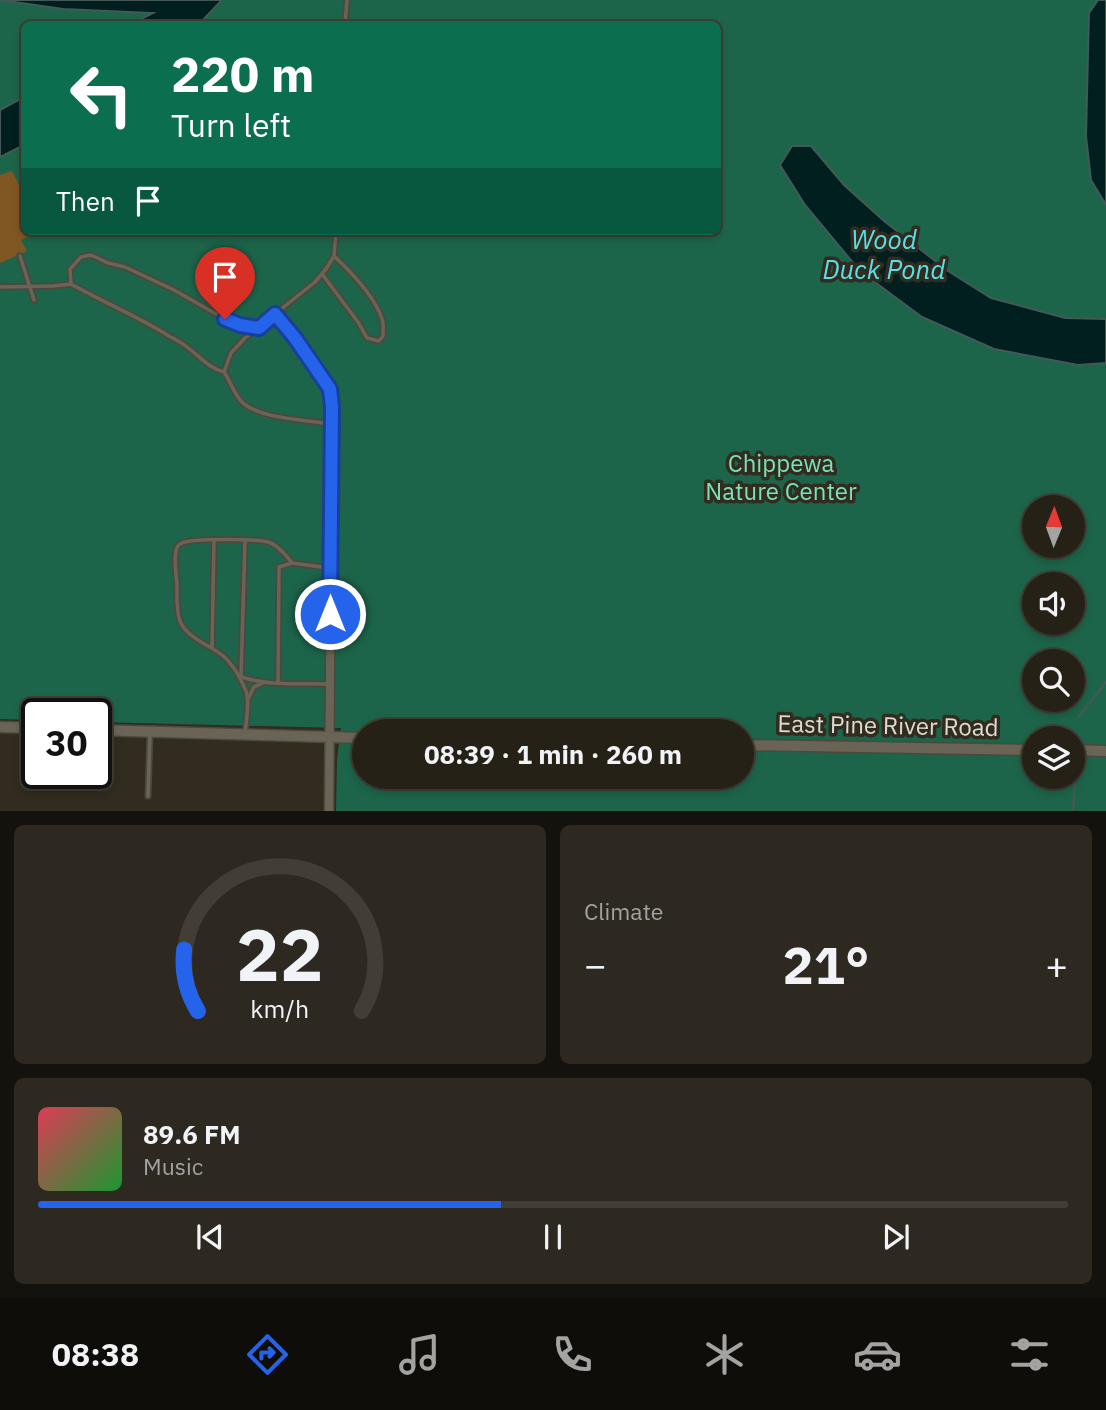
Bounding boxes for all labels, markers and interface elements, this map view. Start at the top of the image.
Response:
text: 220 m [171,42,315,105]
icon: left [56,49,147,140]
text: Turn left [171,104,291,146]
icon: arrive [129,182,167,220]
text: Then [56,184,115,218]
water label: Wood Duck Pond [823,222,946,286]
pin [195,247,255,319]
icon: arrive [206,258,244,296]
park label: Chippewa Nature Center [705,447,857,507]
north arrow [1022,495,1085,558]
map controls [1022,495,1085,789]
button: sound [1022,572,1085,635]
position arrow [293,577,367,651]
button: search [1022,649,1085,712]
speed limit sign: 30 [21,698,112,789]
street label: East Pine River Road [777,707,999,743]
button: layers [1022,726,1085,789]
text: 08:39 · 1 min · 260 m [424,737,682,771]
text: Climate [584,896,663,926]
text: 22 [236,906,324,1001]
text: 21° [783,931,869,998]
text: − [584,940,607,989]
text: + [1045,940,1068,989]
text: km/h [251,991,309,1024]
text: 89.6 FM [143,1117,241,1151]
text: Music [143,1151,203,1181]
icon: previous [191,1218,229,1256]
icon: pause [534,1218,572,1256]
icon: next [877,1218,915,1256]
icon: directions [243,1330,292,1379]
icon: music [395,1330,444,1379]
icon: phone [548,1330,597,1379]
icon: climate [700,1330,749,1379]
icon: car [853,1330,902,1379]
icon: filters [1005,1330,1054,1379]
text: 08:38 [52,1333,139,1375]

